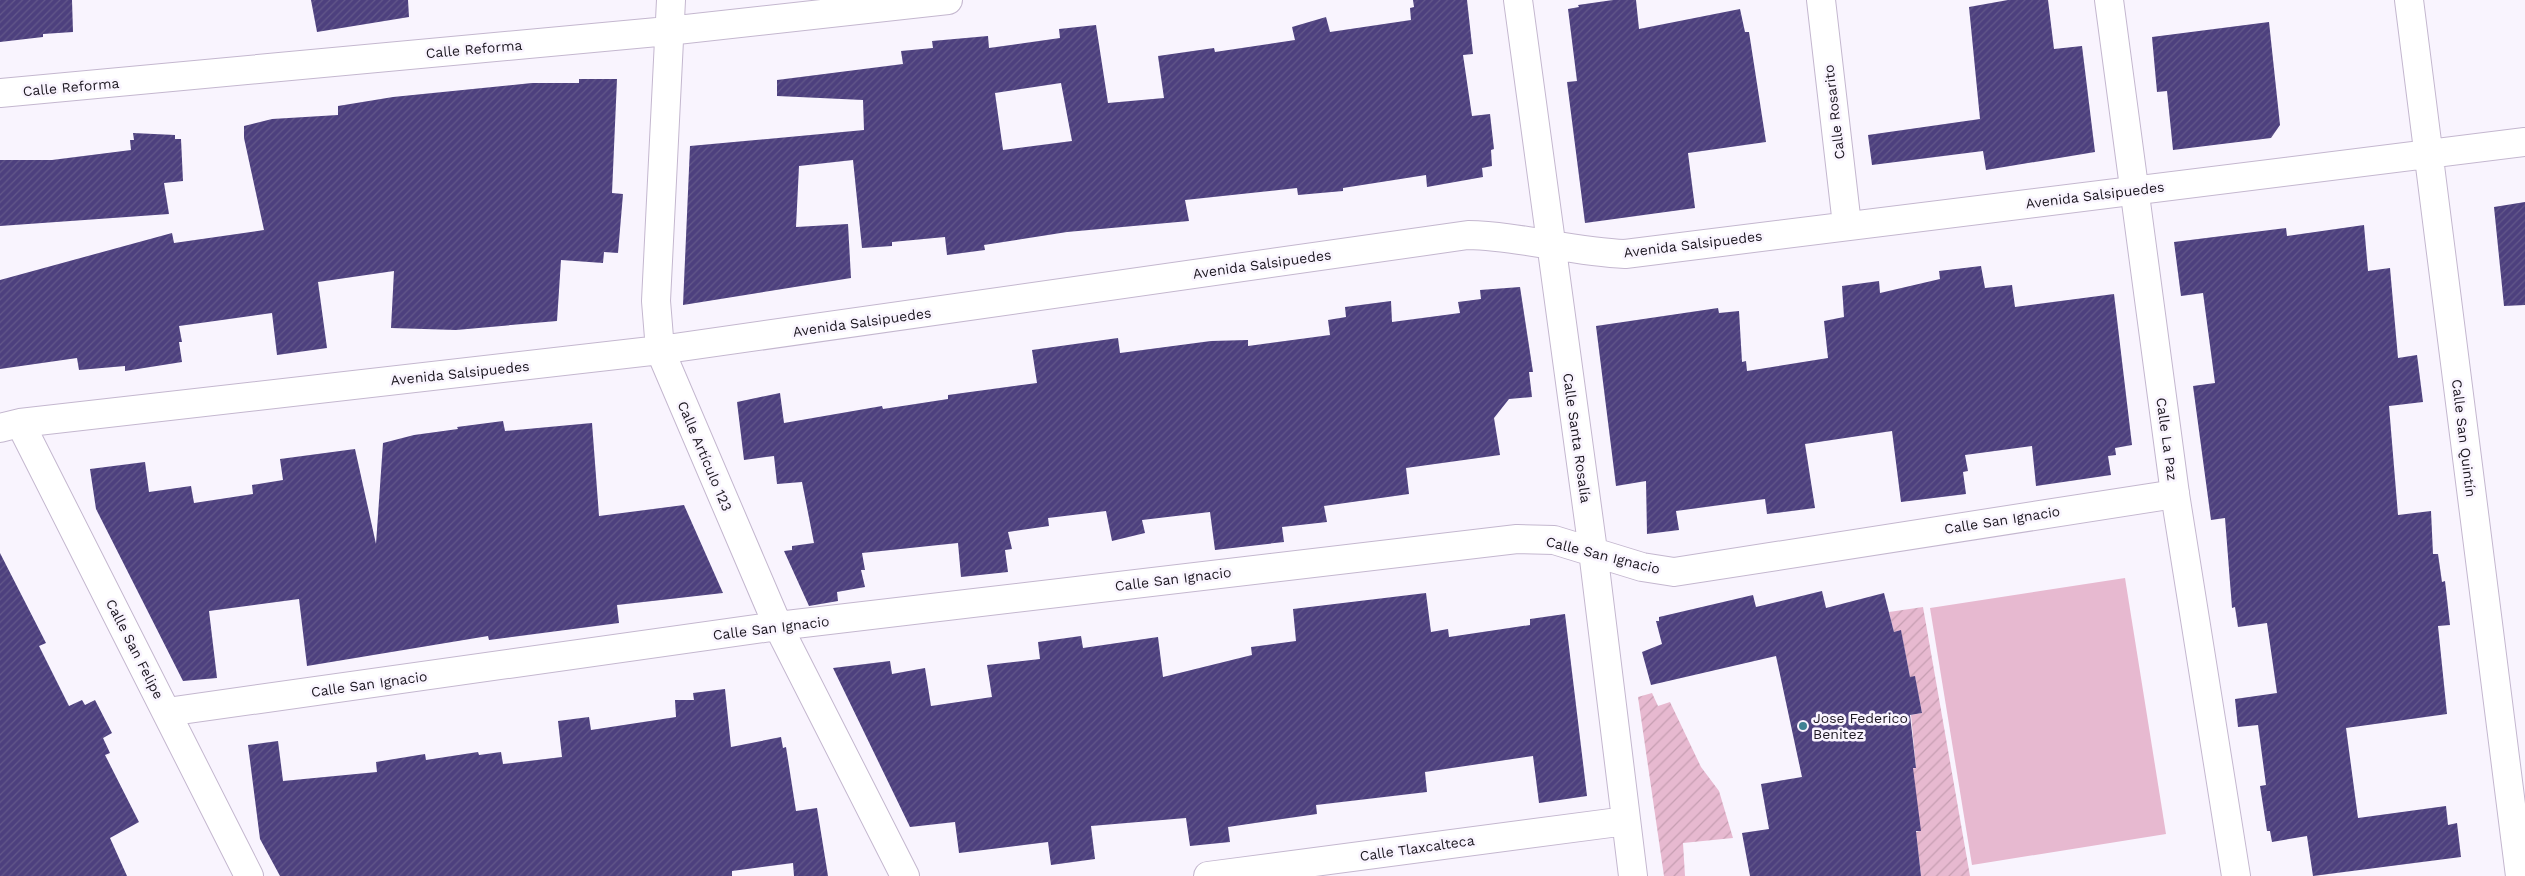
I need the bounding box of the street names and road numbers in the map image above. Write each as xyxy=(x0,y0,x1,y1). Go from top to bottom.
street label: Calle Reforma xyxy=(425,37,523,61)
street label: Calle Rosarito xyxy=(1820,64,1848,160)
street label: Calle Reforma xyxy=(22,75,120,99)
street label: Avenida Salsipuedes xyxy=(2025,179,2165,211)
street label: Avenida Salsipuedes xyxy=(1623,228,1763,260)
street label: Avenida Salsipuedes xyxy=(1192,246,1332,282)
street label: Avenida Salsipuedes xyxy=(792,304,932,340)
street label: Avenida Salsipuedes xyxy=(390,358,530,388)
street label: Calle Santa Rosalía xyxy=(1560,372,1594,504)
street label: Calle San Quintín xyxy=(2449,378,2479,498)
street label: Calle La Paz xyxy=(2153,396,2181,482)
street label: Calle Artículo 123 xyxy=(675,399,735,513)
street label: Calle San Ignacio xyxy=(1943,503,2061,537)
street label: Calle San Ignacio xyxy=(1544,533,1662,577)
street label: Calle San Ignacio xyxy=(1114,564,1232,594)
street label: Calle San Felipe xyxy=(103,596,167,702)
street label: Calle San Ignacio xyxy=(712,613,830,643)
street label: Calle San Ignacio xyxy=(310,668,428,700)
street label: Calle Tlaxcalteca xyxy=(1359,832,1475,864)

